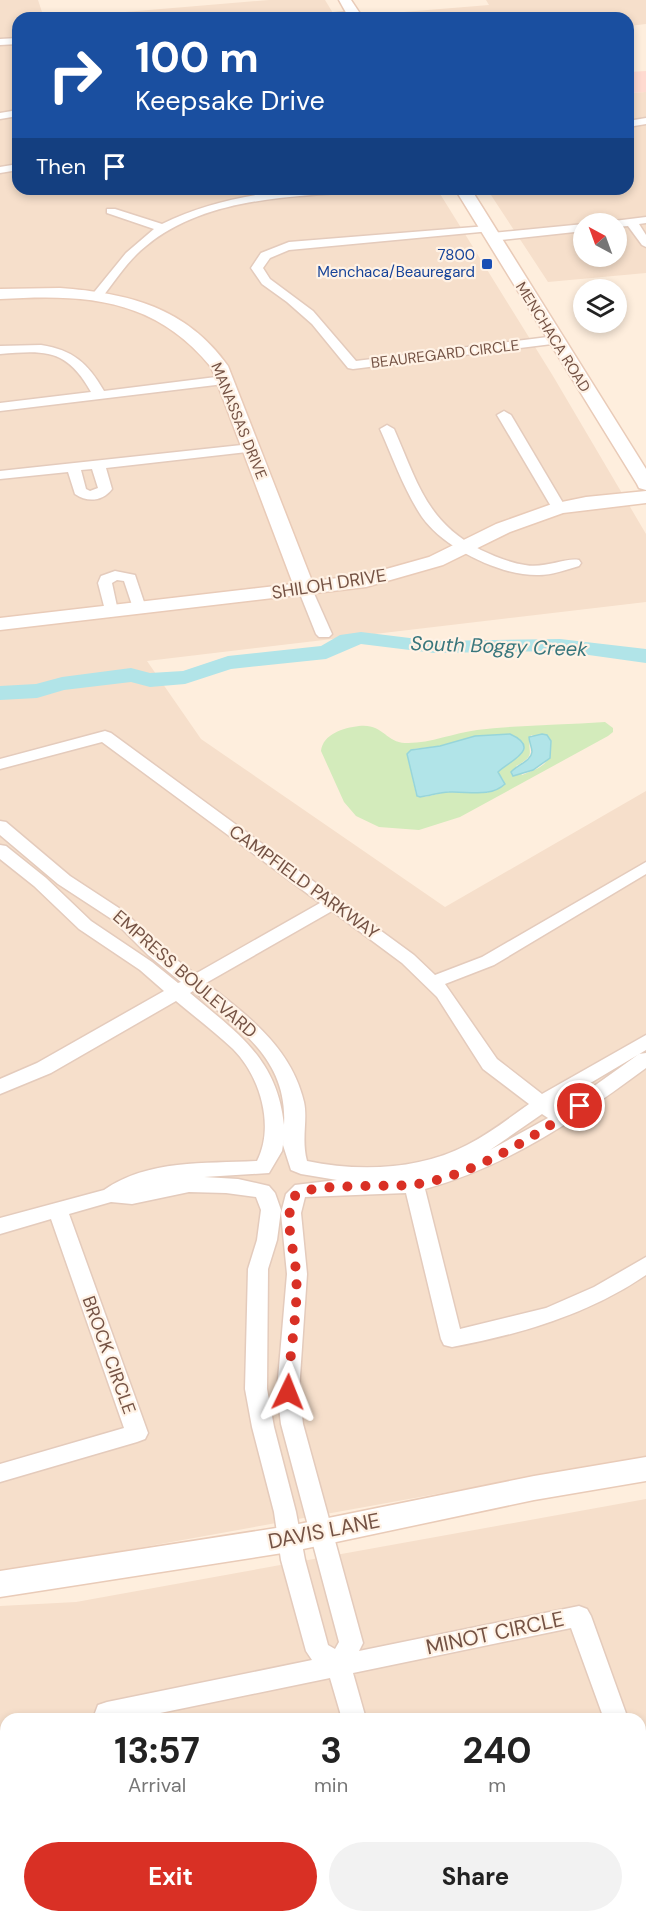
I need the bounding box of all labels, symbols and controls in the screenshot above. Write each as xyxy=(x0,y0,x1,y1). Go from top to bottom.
text: 100 m xyxy=(135,30,259,85)
icon: right xyxy=(36,36,114,114)
text: Keepsake Drive xyxy=(135,83,325,118)
icon: arrive xyxy=(98,150,131,183)
text: Then xyxy=(36,152,86,181)
north arrow xyxy=(573,213,627,267)
map controls xyxy=(573,213,627,333)
place label: 7800 Menchaca/Beauregard xyxy=(317,245,475,282)
marker: 7800 Menchaca/Beauregard xyxy=(480,257,494,271)
street label: MENCHACA ROAD xyxy=(511,278,595,396)
button: layers xyxy=(573,279,627,333)
street label: BEAUREGARD CIRCLE xyxy=(370,335,520,373)
street label: MANASSAS DRIVE xyxy=(206,360,272,482)
street label: SHILOH DRIVE xyxy=(270,563,388,605)
water label: South Boggy Creek xyxy=(410,630,589,662)
street label: CAMPFIELD PARKWAY xyxy=(224,819,384,945)
street label: EMPRESS BOULEVARD xyxy=(108,905,262,1043)
pin xyxy=(554,1080,605,1131)
icon: arrive xyxy=(563,1089,596,1122)
street label: BROCK CIRCLE xyxy=(77,1293,141,1417)
position arrow xyxy=(256,1360,320,1424)
street label: DAVIS LANE xyxy=(266,1506,382,1556)
street label: MINOT CIRCLE xyxy=(423,1605,567,1661)
text: 13:57 xyxy=(114,1727,200,1774)
text: 3 xyxy=(320,1727,342,1774)
text: 240 xyxy=(462,1727,532,1774)
text: Arrival xyxy=(128,1772,186,1798)
text: min xyxy=(314,1772,348,1798)
text: m xyxy=(488,1772,506,1798)
button: Exit xyxy=(24,1842,317,1911)
button: Share xyxy=(329,1842,622,1911)

